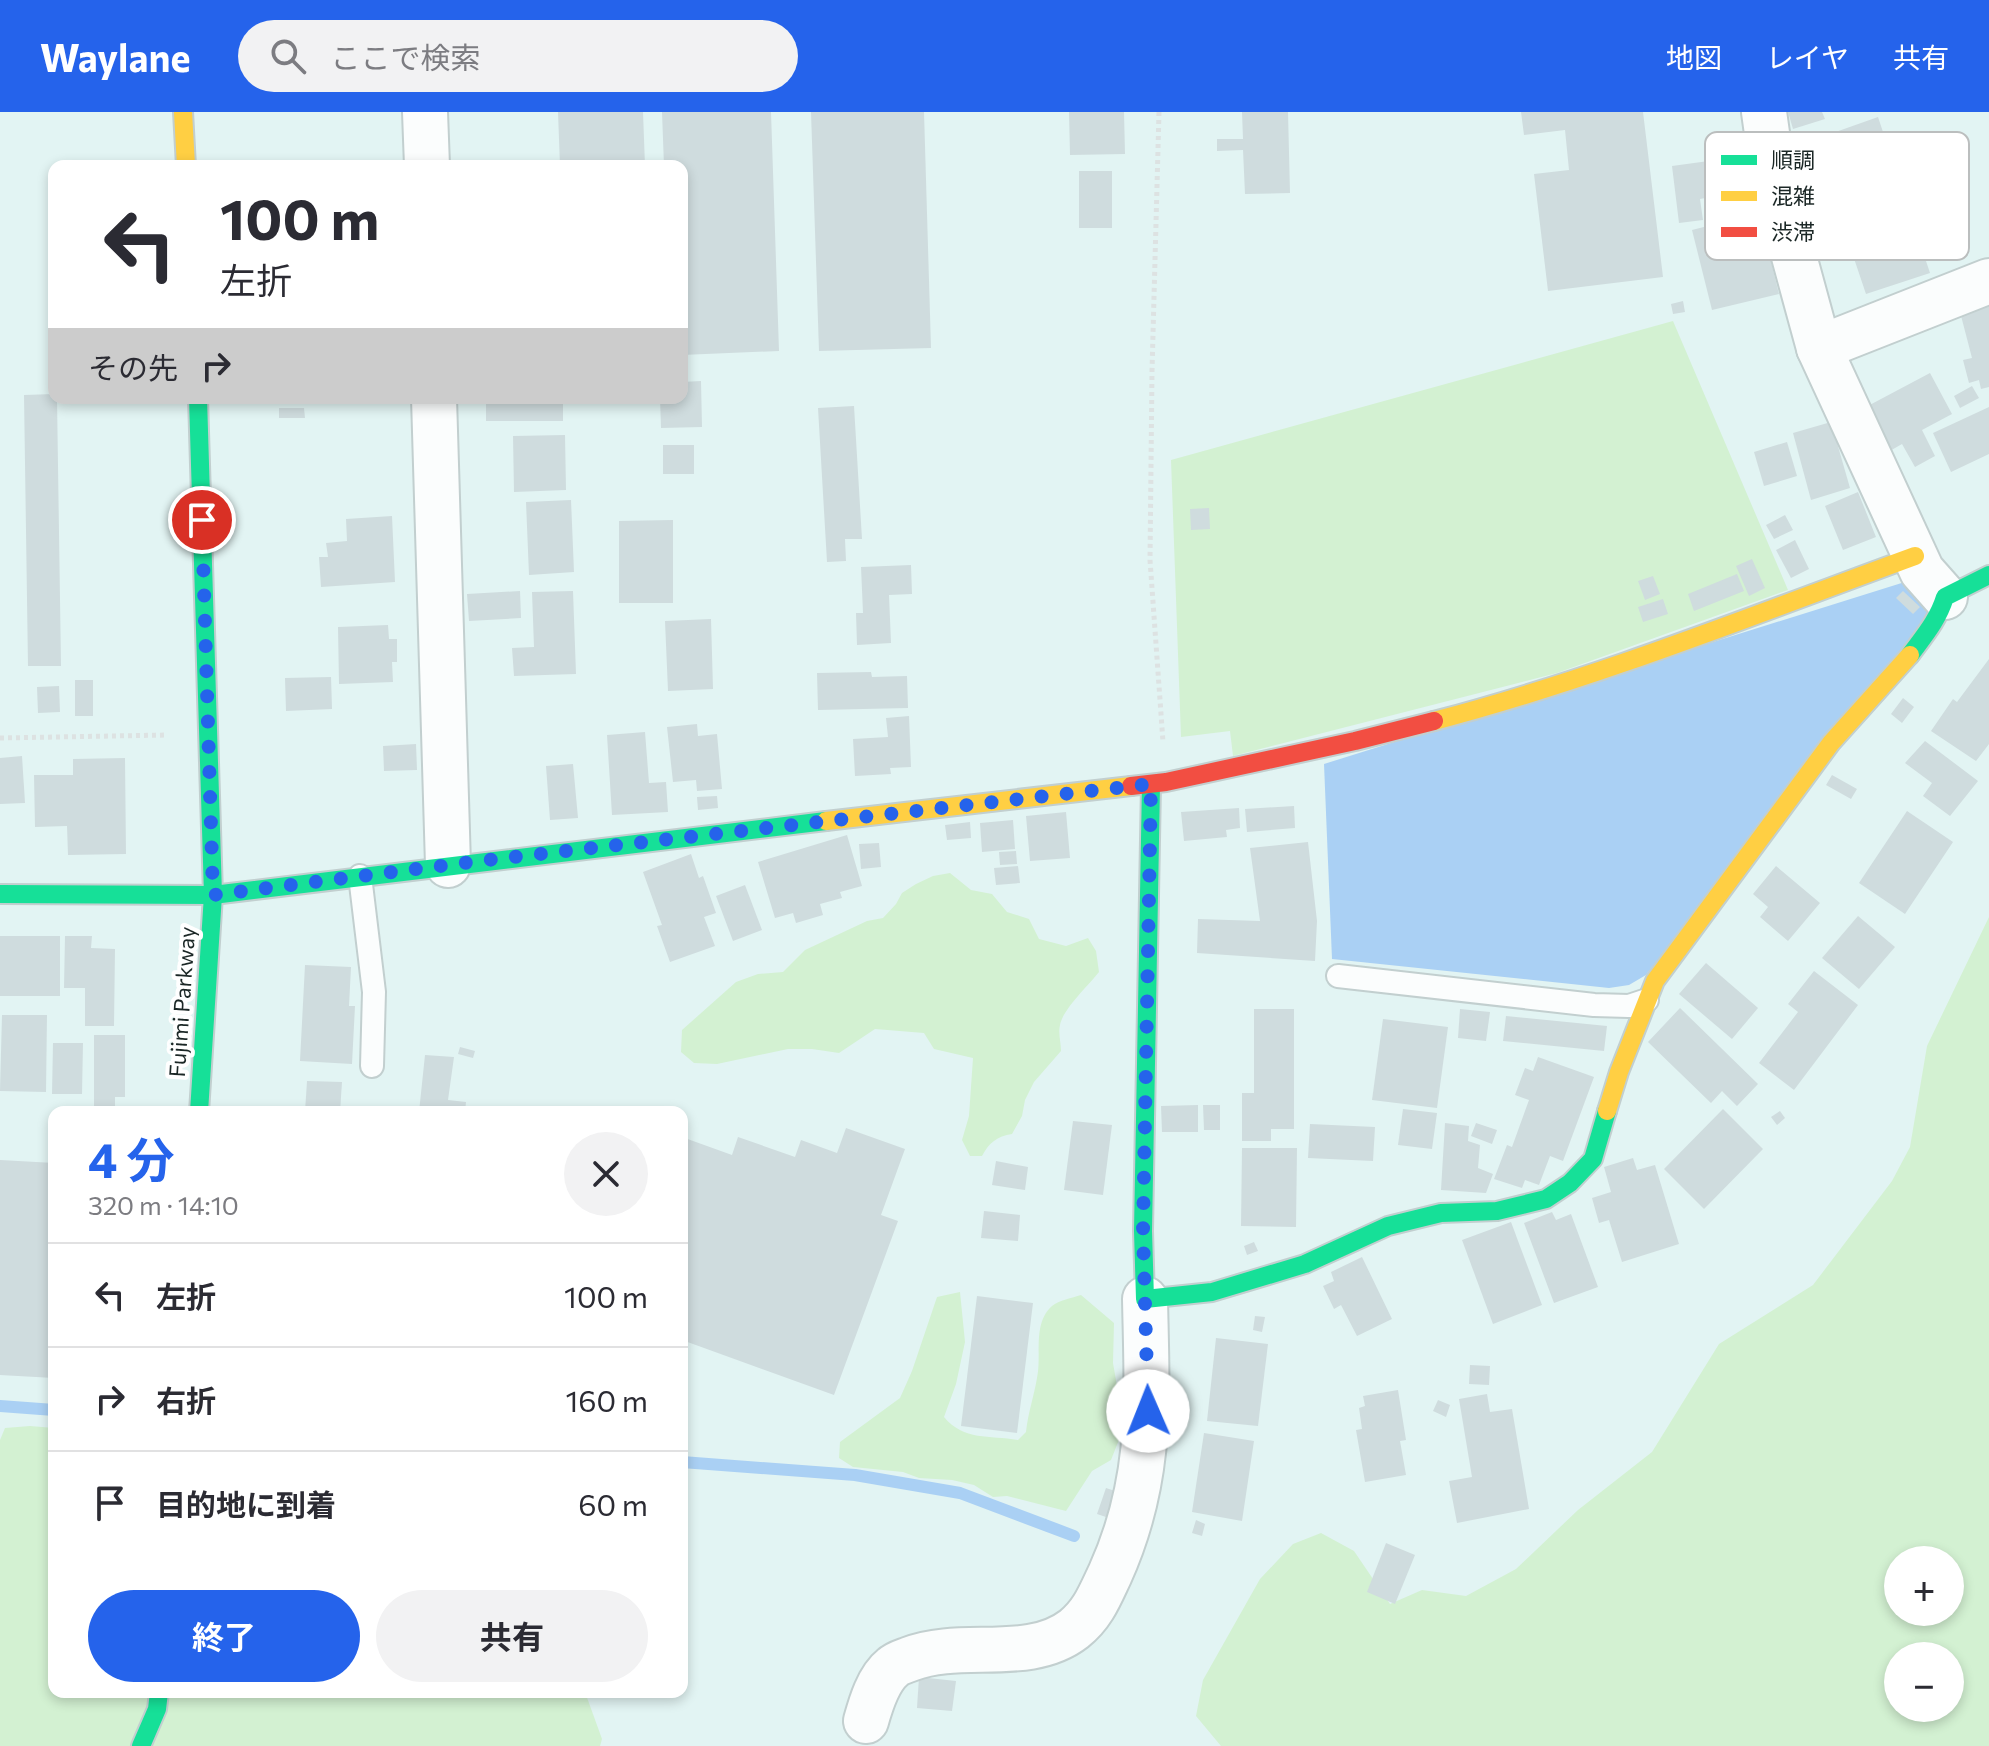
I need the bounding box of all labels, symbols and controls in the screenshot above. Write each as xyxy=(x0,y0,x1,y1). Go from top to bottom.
search box xyxy=(238,20,798,92)
text: Waylane xyxy=(40,33,190,80)
icon: search xyxy=(266,34,310,78)
text: ここで検索 xyxy=(330,38,480,75)
text: 地図 xyxy=(1666,40,1722,74)
text: レイヤ xyxy=(1766,40,1849,74)
text: 共有 xyxy=(1893,40,1949,74)
legend xyxy=(1705,132,1969,260)
text: 順調 xyxy=(1771,146,1815,173)
text: 混雑 xyxy=(1771,182,1815,209)
text: 100 m xyxy=(220,183,379,252)
icon: left xyxy=(88,192,192,296)
text: 渋滞 xyxy=(1771,218,1815,245)
text: 左折 xyxy=(220,257,292,301)
icon: right xyxy=(194,344,238,388)
text: その先 xyxy=(88,348,178,385)
pin xyxy=(168,486,236,554)
icon: arrive xyxy=(180,498,224,542)
street label: Fujimi Parkway xyxy=(163,926,200,1078)
text: 4 分 xyxy=(88,1129,175,1188)
button: close xyxy=(564,1132,648,1216)
text: 320 m · 14:10 xyxy=(88,1189,239,1220)
icon: left xyxy=(88,1273,132,1317)
text: 左折 xyxy=(156,1277,216,1314)
text: 100 m xyxy=(564,1277,648,1314)
position arrow xyxy=(1106,1369,1190,1453)
icon: right xyxy=(88,1377,132,1421)
text: 右折 xyxy=(156,1381,216,1418)
text: 160 m xyxy=(565,1381,648,1418)
icon: arrive xyxy=(88,1481,132,1525)
text: 目的地に到着 xyxy=(156,1485,336,1522)
text: 60 m xyxy=(578,1485,648,1522)
map controls xyxy=(1884,1546,1964,1722)
button: + xyxy=(1884,1546,1964,1626)
button: 終了 xyxy=(88,1590,360,1682)
button: 共有 xyxy=(376,1590,648,1682)
button: − xyxy=(1884,1642,1964,1722)

